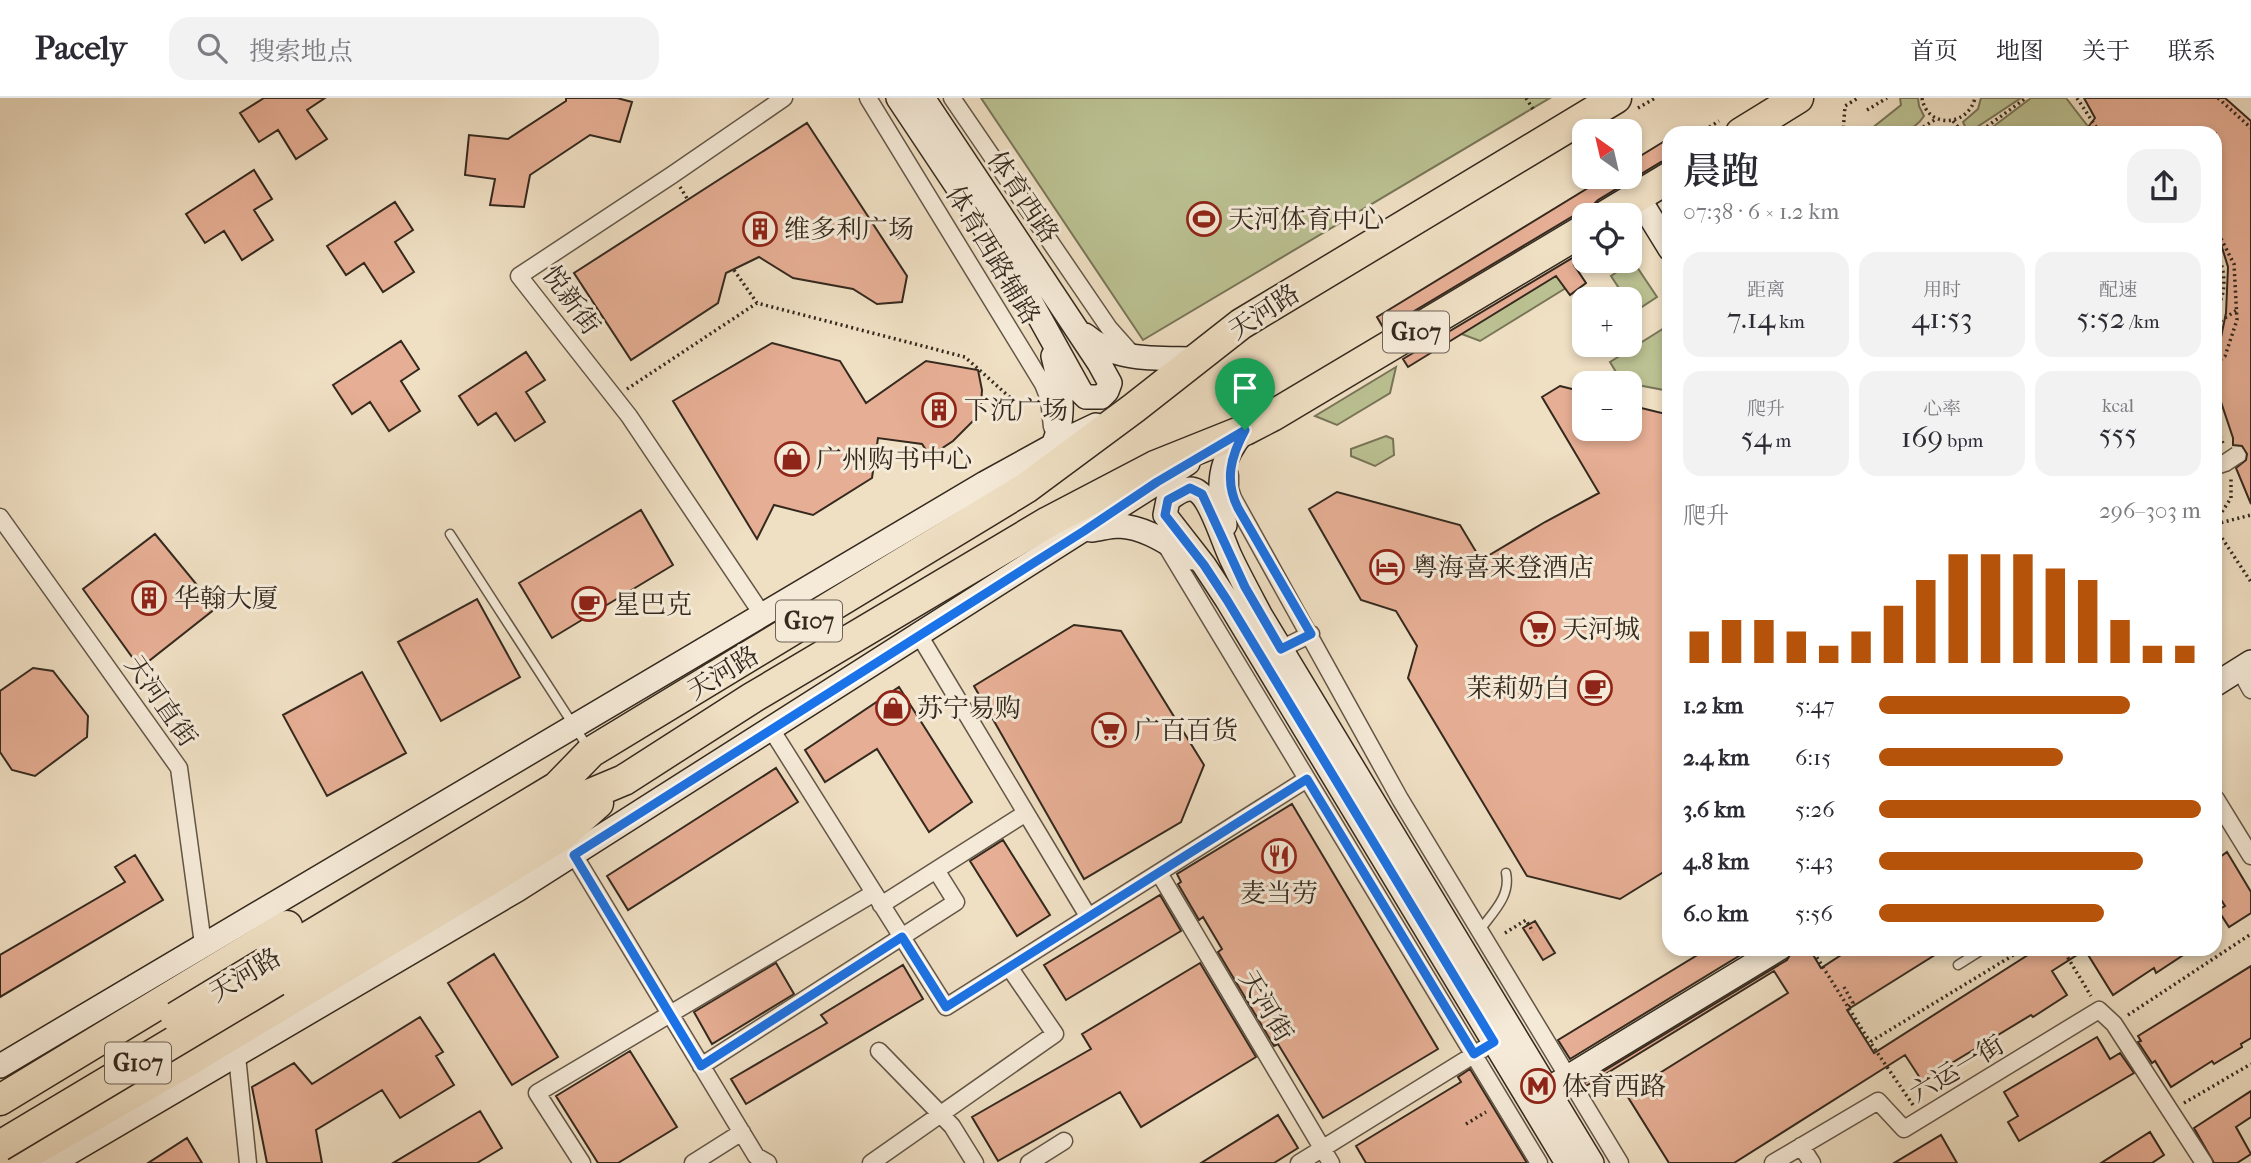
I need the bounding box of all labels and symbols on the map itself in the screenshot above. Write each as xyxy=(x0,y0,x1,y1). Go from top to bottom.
north arrow xyxy=(1572,119,1642,189)
street label: 体育西路 xyxy=(981,145,1065,249)
street label: 体育西路辅路 xyxy=(940,180,1046,330)
sports icon: 天河体育中心 xyxy=(1185,200,1223,238)
place label: 天河体育中心 xyxy=(1228,204,1384,235)
building icon: 维多利广场 xyxy=(741,210,779,248)
place label: 维多利广场 xyxy=(784,214,914,245)
street label: 悦新街 xyxy=(536,259,606,341)
street label: 天河路 xyxy=(1223,278,1305,346)
road number: G107 xyxy=(1383,312,1449,353)
pin xyxy=(1215,358,1275,430)
building icon: 下沉广场 xyxy=(920,391,958,429)
place label: 下沉广场 xyxy=(964,395,1068,426)
shop icon: 广州购书中心 xyxy=(773,440,811,478)
place label: 广州购书中心 xyxy=(816,444,972,475)
hotel icon: 粤海喜来登酒店 xyxy=(1368,548,1406,586)
place label: 粤海喜来登酒店 xyxy=(1412,552,1594,583)
building icon: 华翰大厦 xyxy=(130,579,168,617)
place label: 华翰大厦 xyxy=(174,583,278,614)
cafe icon: 星巴克 xyxy=(570,585,608,623)
place label: 星巴克 xyxy=(614,589,692,620)
road number: G107 xyxy=(776,600,842,642)
supermarket icon: 天河城 xyxy=(1519,610,1557,648)
place label: 天河城 xyxy=(1562,614,1640,645)
street label: 天河路 xyxy=(682,640,764,706)
street label: 天河直街 xyxy=(118,650,204,752)
cafe icon: 茉莉奶白 xyxy=(1576,669,1614,707)
place label: 茉莉奶白 xyxy=(1466,673,1570,704)
shop icon: 苏宁易购 xyxy=(874,689,912,727)
place label: 苏宁易购 xyxy=(917,693,1021,724)
supermarket icon: 广百百货 xyxy=(1090,711,1128,749)
place label: 广百百货 xyxy=(1134,715,1238,746)
restaurant icon: 麦当劳 xyxy=(1260,837,1298,875)
place label: 麦当劳 xyxy=(1240,878,1318,909)
street label: 天河路 xyxy=(204,942,286,1008)
street label: 天河街 xyxy=(1233,965,1299,1047)
street label: 六运一街 xyxy=(1904,1029,2010,1109)
road number: G107 xyxy=(105,1043,171,1084)
metro station icon: 体育西路 xyxy=(1519,1067,1557,1105)
place label: 体育西路 xyxy=(1562,1071,1666,1102)

